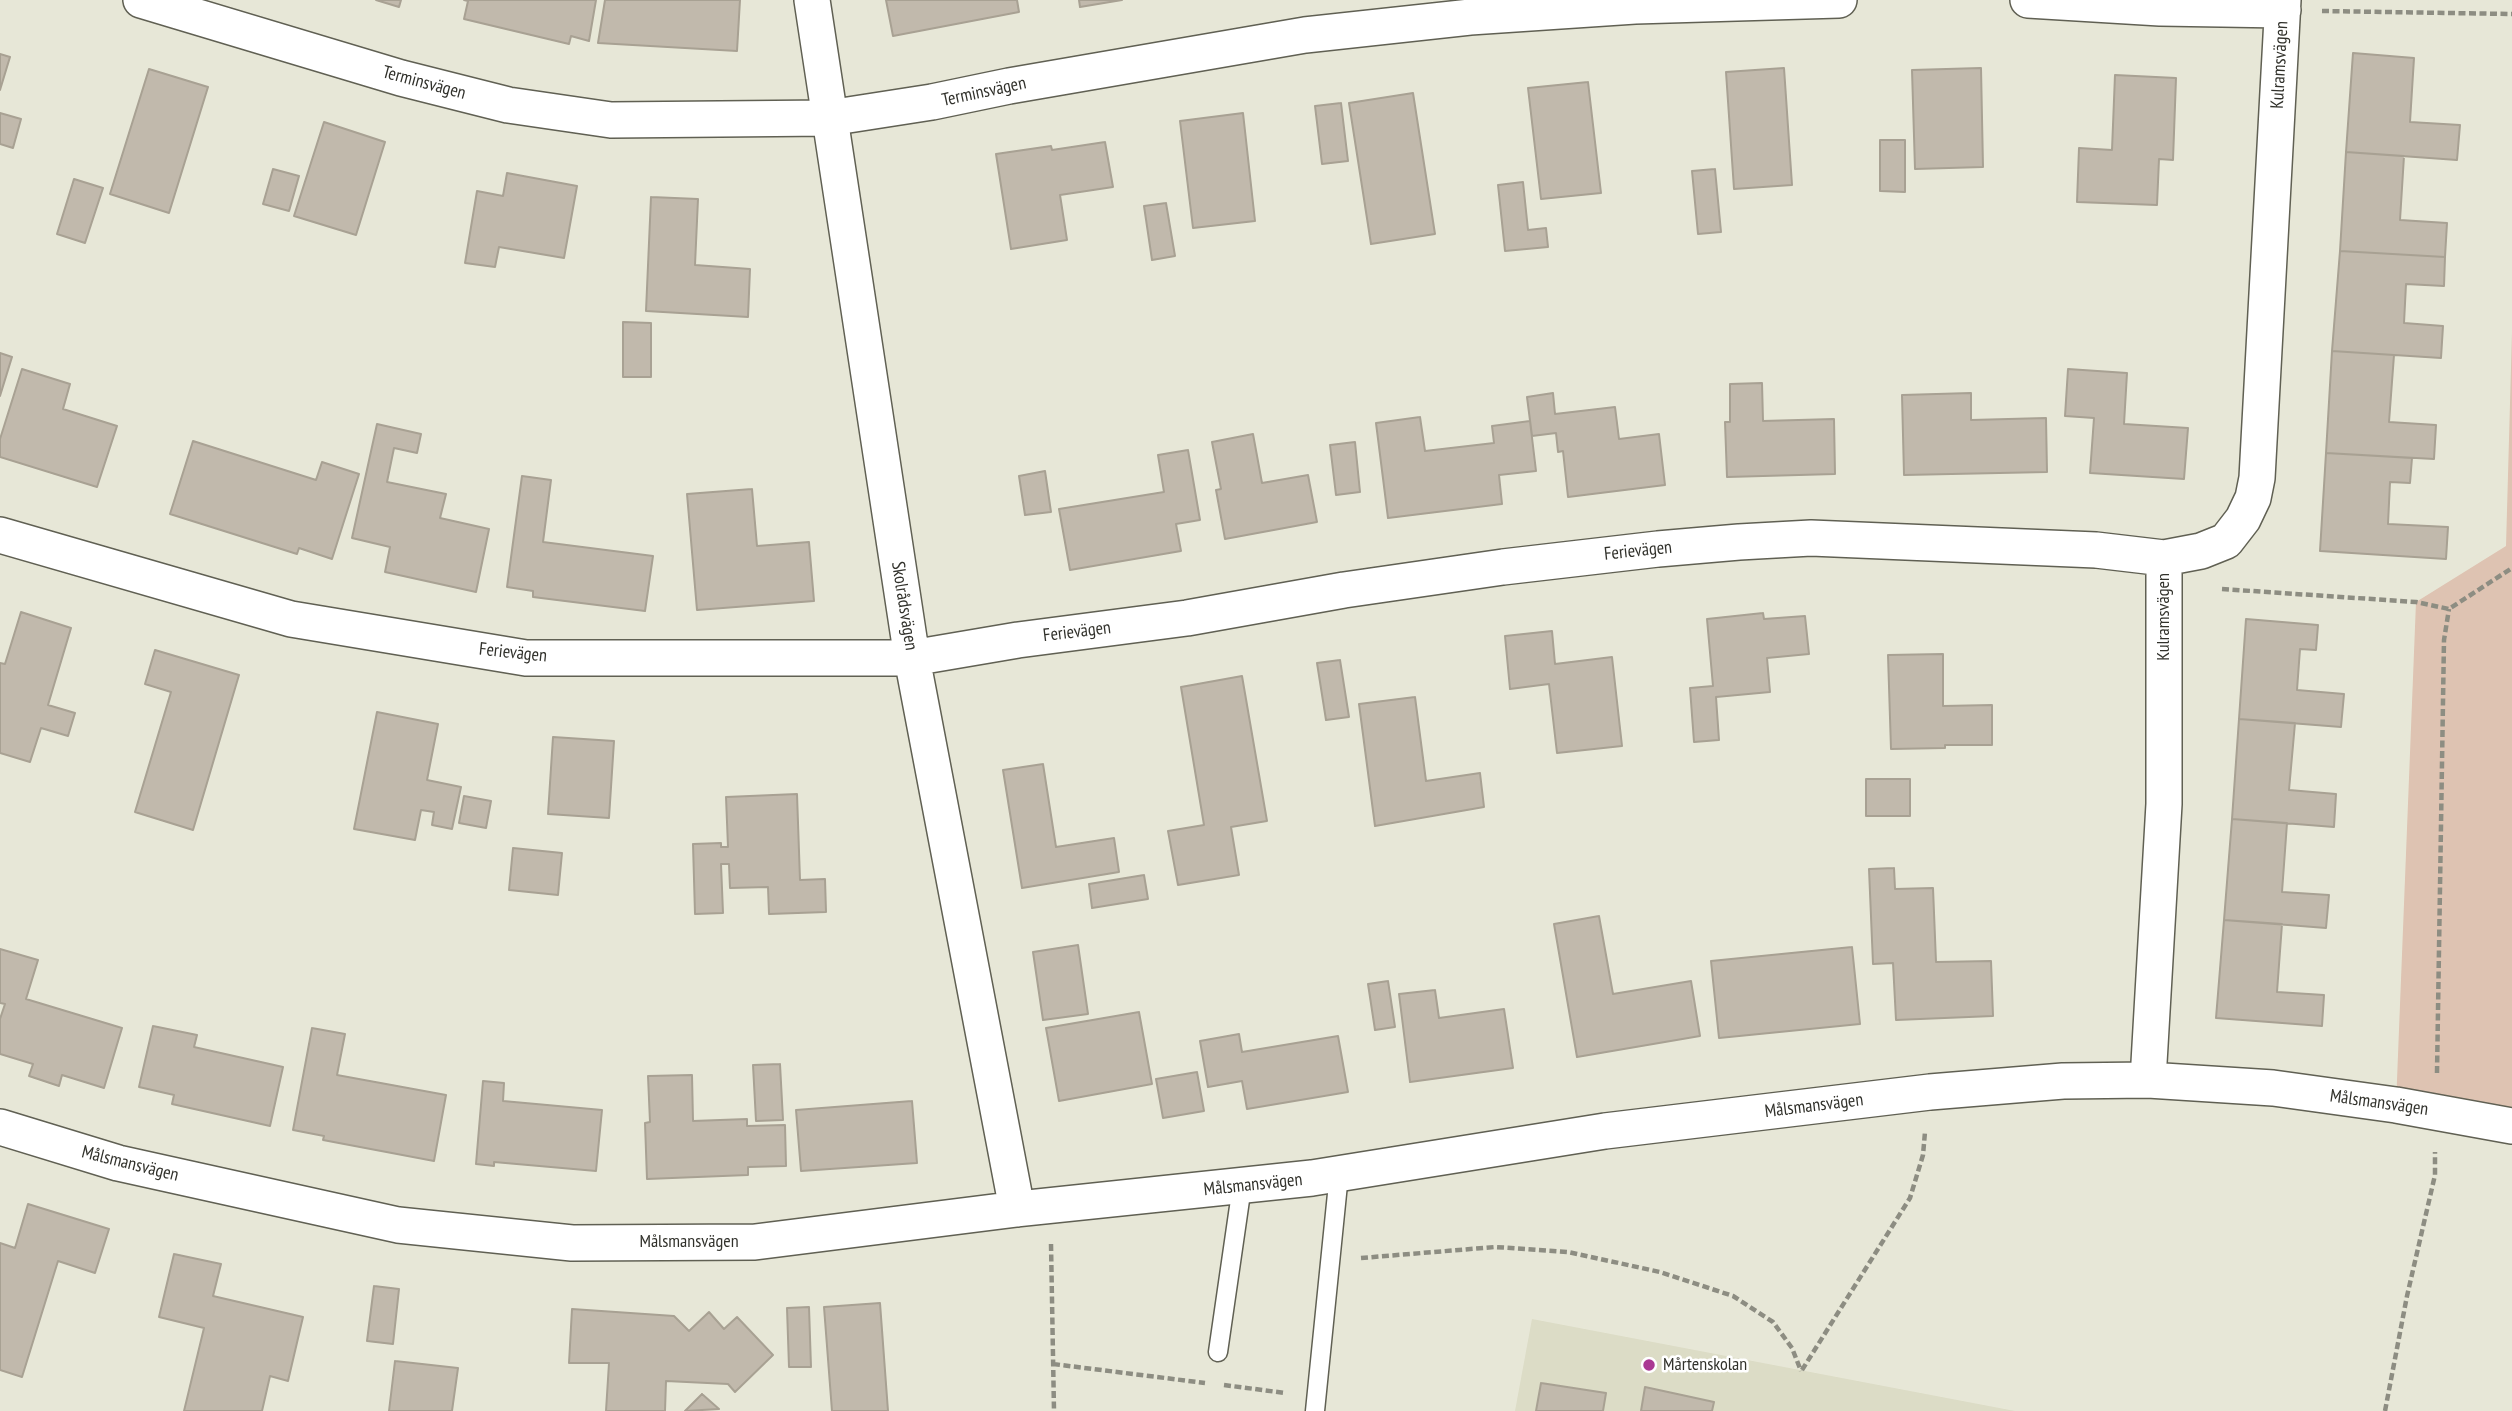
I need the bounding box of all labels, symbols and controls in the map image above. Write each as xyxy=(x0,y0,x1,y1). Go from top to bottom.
street label: Kulramsvägen xyxy=(2267,21,2293,109)
street label: Terminsvägen xyxy=(380,62,468,104)
street label: Terminsvägen xyxy=(940,73,1028,111)
street label: Ferievägen xyxy=(1603,537,1673,565)
street label: Skolrådsvägen xyxy=(886,560,922,652)
street label: Kulramsvägen xyxy=(2153,573,2175,661)
street label: Ferievägen xyxy=(1042,617,1112,647)
street label: Ferievägen xyxy=(478,639,548,667)
street label: Målsmansvägen xyxy=(2328,1085,2430,1121)
street label: Målsmansvägen xyxy=(1763,1089,1865,1123)
street label: Målsmansvägen xyxy=(79,1142,181,1186)
street label: Målsmansvägen xyxy=(1203,1169,1303,1201)
street label: Målsmansvägen xyxy=(639,1231,739,1253)
place label: Mårtenskolan xyxy=(1663,1354,1747,1376)
marker: Mårtenskolan xyxy=(1641,1357,1657,1373)

